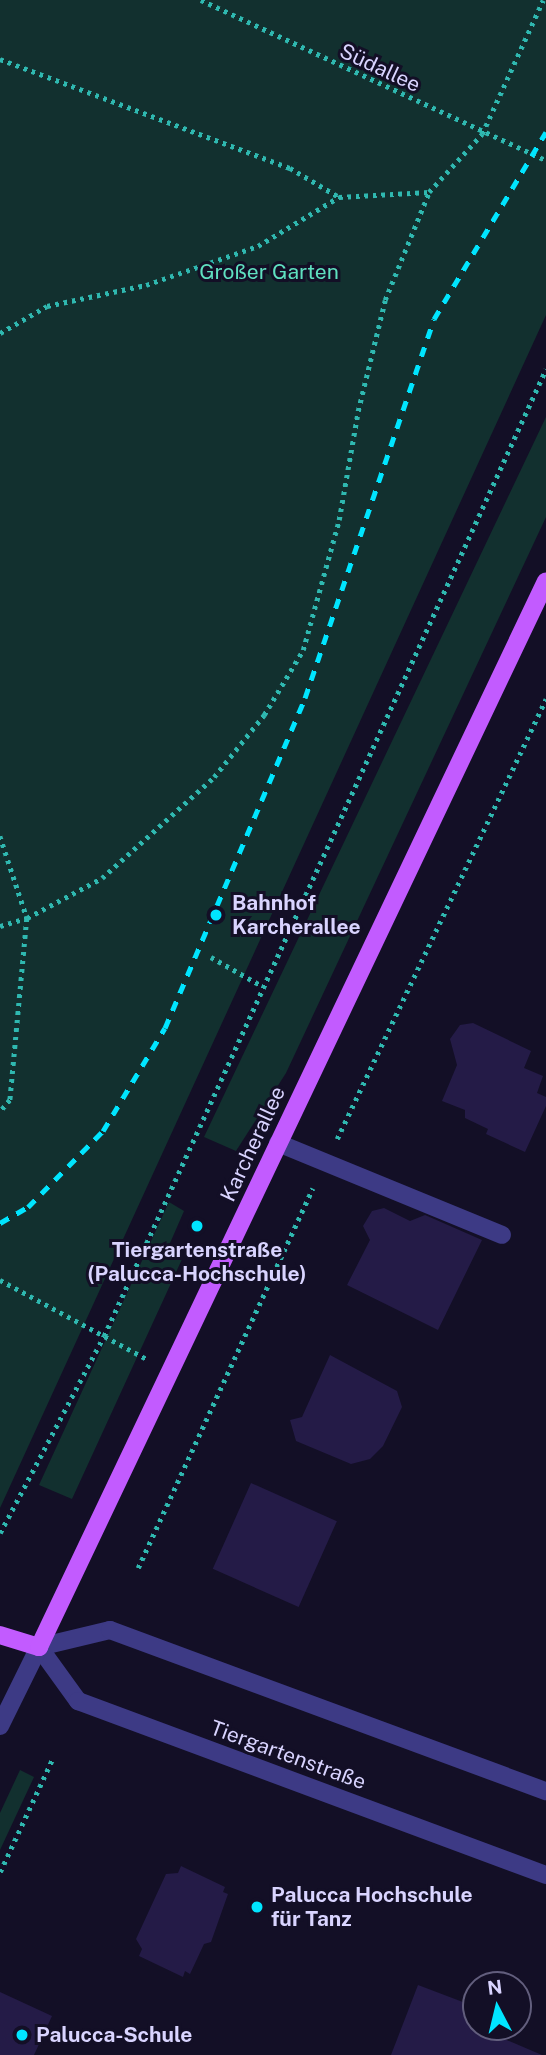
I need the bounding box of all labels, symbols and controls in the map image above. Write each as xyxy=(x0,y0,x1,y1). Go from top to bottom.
street label: Südallee xyxy=(336,38,424,98)
park label: Großer Garten xyxy=(199,259,339,285)
place label: Bahnhof Karcherallee xyxy=(232,890,361,940)
marker: Bahnhof Karcherallee xyxy=(206,905,226,925)
street label: Karcherallee xyxy=(215,1082,291,1206)
marker: Tiergartenstraße (Palucca-Hochschule) xyxy=(189,1218,205,1234)
place label: Tiergartenstraße (Palucca-Hochschule) xyxy=(87,1237,307,1287)
street label: Tiergartenstraße xyxy=(207,1715,369,1795)
place label: Palucca Hochschule für Tanz xyxy=(271,1882,473,1932)
marker: Palucca Hochschule für Tanz xyxy=(249,1899,265,1915)
north arrow xyxy=(462,1971,532,2041)
text: N xyxy=(486,1975,503,1999)
place label: Palucca-Schule xyxy=(36,2022,192,2048)
marker: Palucca-Schule xyxy=(14,2027,30,2043)

